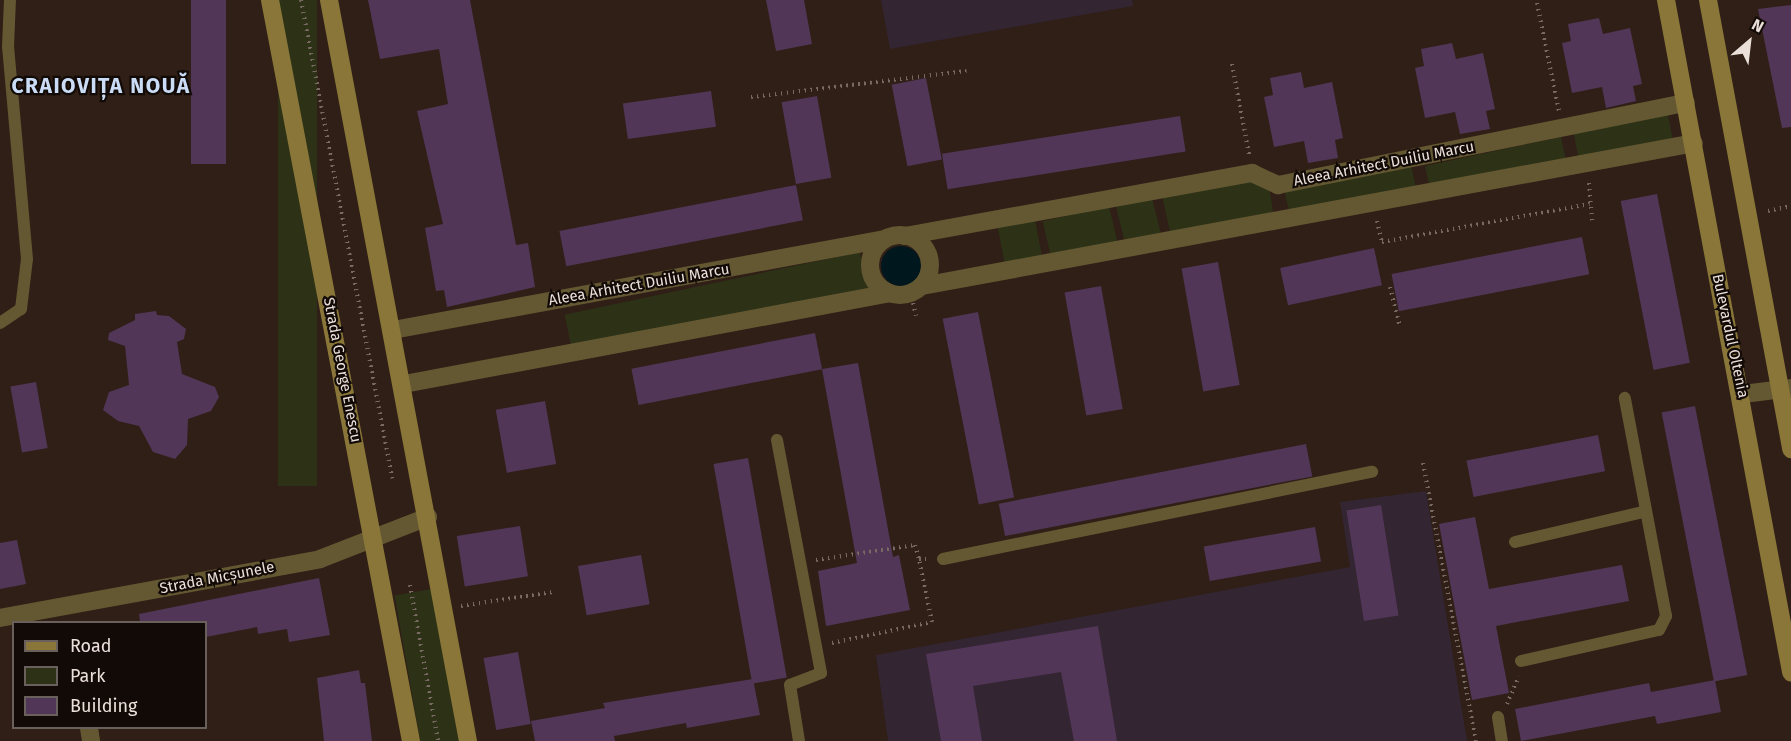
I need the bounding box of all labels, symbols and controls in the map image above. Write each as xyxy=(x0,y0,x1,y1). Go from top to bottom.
north arrow xyxy=(1719,12,1779,72)
text: N xyxy=(1749,15,1767,37)
district label: CRAIOVIȚA NOUĂ xyxy=(11,73,191,99)
street label: Aleea Arhitect Duiliu Marcu xyxy=(1292,138,1476,190)
street label: Aleea Arhitect Duiliu Marcu xyxy=(547,260,731,310)
street label: Bulevardul Oltenia xyxy=(1708,272,1752,400)
street label: Strada George Enescu xyxy=(319,296,365,444)
street label: Strada Micșunele xyxy=(158,558,276,598)
legend xyxy=(12,621,207,729)
text: Road xyxy=(70,635,112,657)
text: Park xyxy=(70,665,105,687)
text: Building xyxy=(70,695,137,717)

